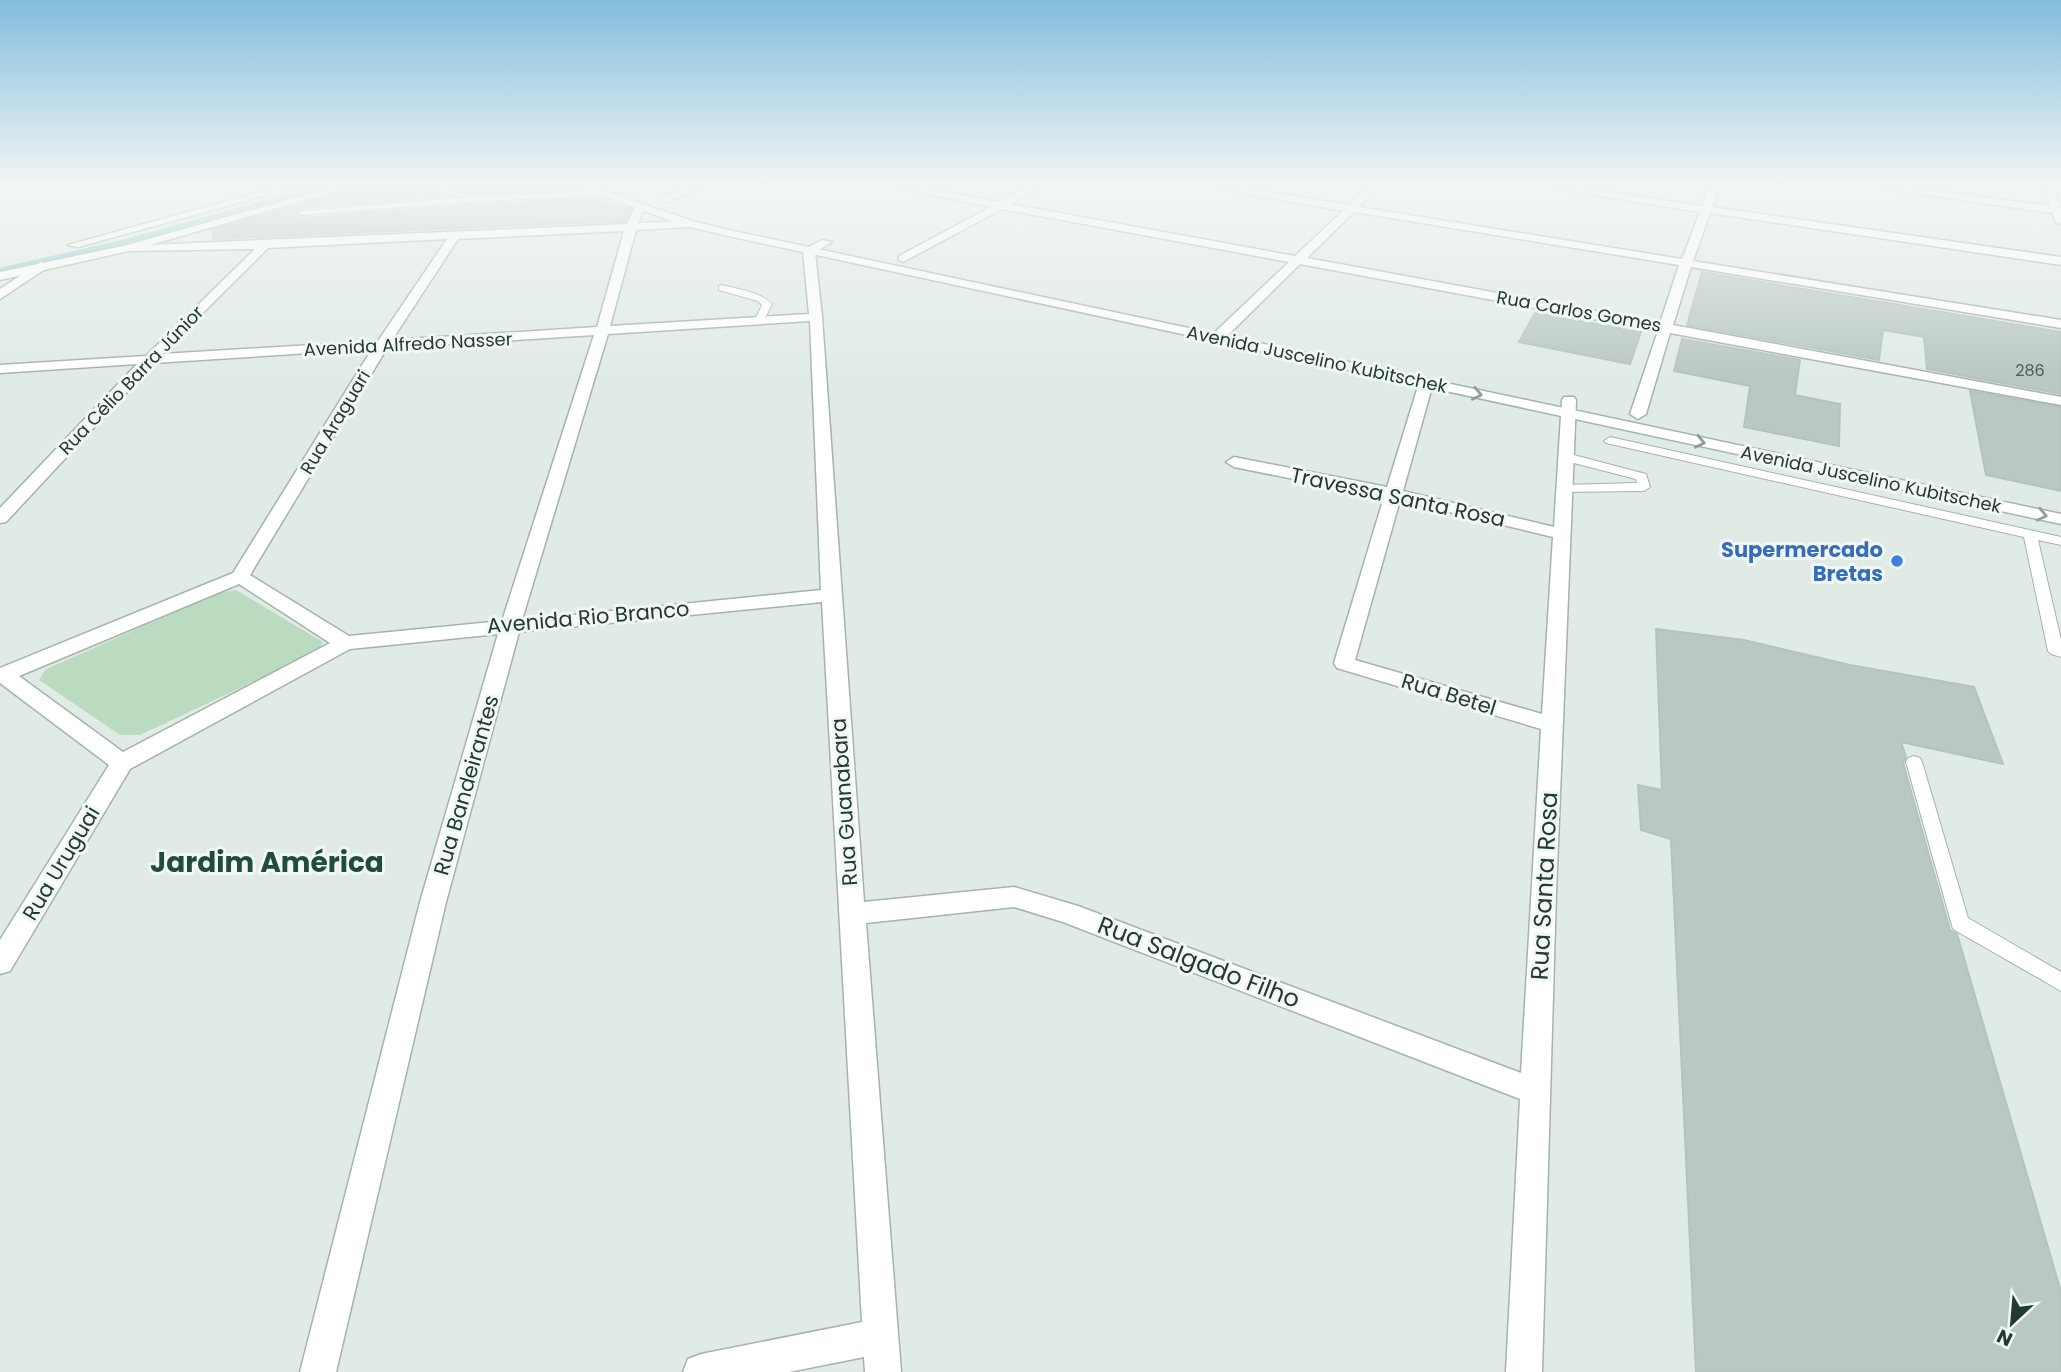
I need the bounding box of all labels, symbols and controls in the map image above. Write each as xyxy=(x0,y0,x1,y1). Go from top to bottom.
street label: Rua Carlos Gomes xyxy=(1495,284,1663,338)
street label: Rua Célio Barra Júnior xyxy=(53,300,209,460)
street label: Avenida Juscelino Kubitschek xyxy=(1185,319,1450,399)
street label: Avenida Alfredo Nasser xyxy=(303,326,513,362)
house number: 286 xyxy=(2015,359,2045,382)
street label: Rua Araguari xyxy=(294,365,376,479)
one-way arrow xyxy=(1471,386,1483,401)
one-way arrow xyxy=(1694,433,1706,448)
street label: Avenida Juscelino Kubitschek xyxy=(1739,439,2004,519)
street label: Travessa Santa Rosa xyxy=(1288,460,1508,534)
one-way arrow xyxy=(2036,507,2048,522)
place label: Supermercado Bretas xyxy=(1721,535,1883,588)
marker: Supermercado Bretas xyxy=(1889,553,1905,569)
street label: Avenida Rio Branco xyxy=(486,594,690,640)
street label: Rua Betel xyxy=(1398,666,1500,722)
street label: Rua Bandeirantes xyxy=(426,692,506,878)
street label: Rua Guanabara xyxy=(824,717,864,887)
street label: Rua Santa Rosa xyxy=(1523,791,1565,981)
street label: Rua Uruguai xyxy=(15,800,107,926)
district label: Jardim América xyxy=(150,843,384,882)
street label: Rua Salgado Filho xyxy=(1093,908,1305,1016)
north arrow xyxy=(1977,1288,2047,1358)
text: N xyxy=(1992,1323,2017,1353)

